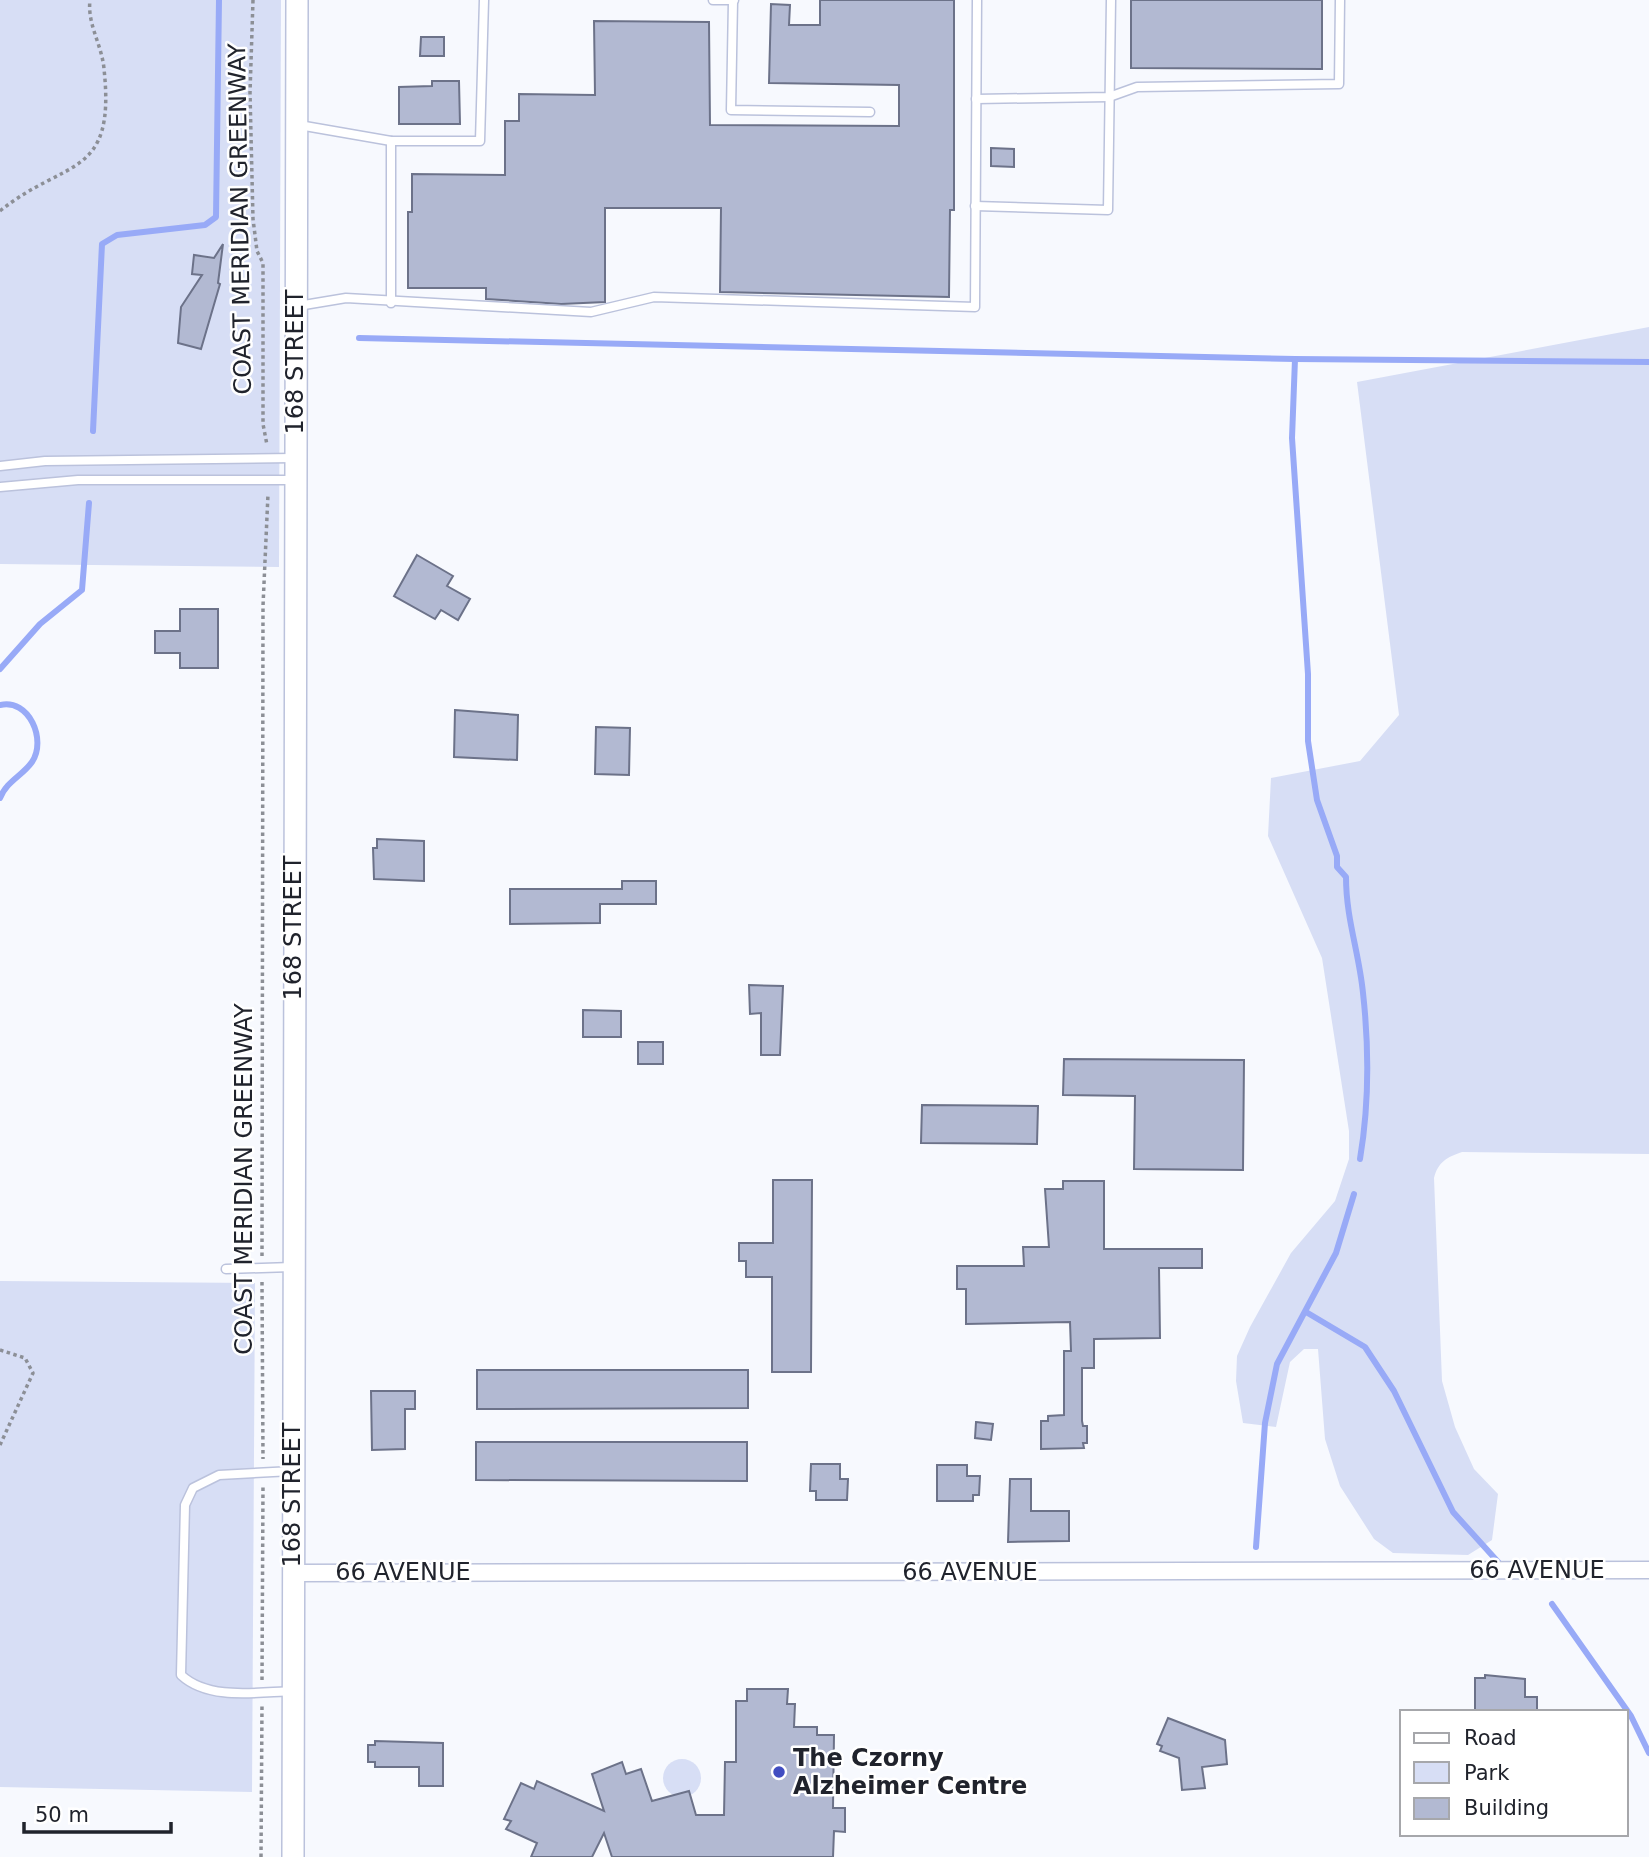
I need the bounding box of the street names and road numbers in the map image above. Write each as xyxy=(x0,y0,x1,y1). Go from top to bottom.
street label: COAST MERIDIAN GREENWAY xyxy=(223,43,257,395)
street label: 168 STREET xyxy=(281,289,309,435)
street label: 168 STREET xyxy=(279,855,307,1001)
street label: COAST MERIDIAN GREENWAY xyxy=(230,1003,258,1355)
street label: 168 STREET xyxy=(278,1422,306,1568)
street label: 66 AVENUE xyxy=(1469,1556,1605,1584)
street label: 66 AVENUE xyxy=(335,1558,471,1586)
street label: 66 AVENUE xyxy=(902,1558,1038,1586)

